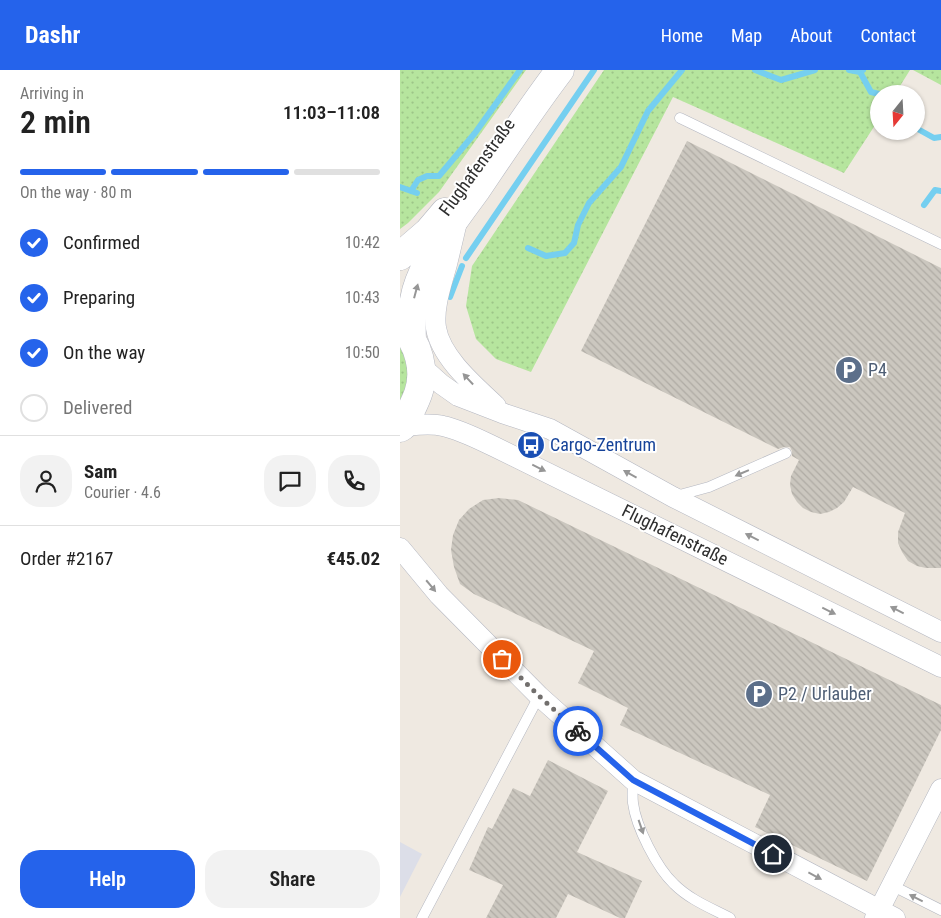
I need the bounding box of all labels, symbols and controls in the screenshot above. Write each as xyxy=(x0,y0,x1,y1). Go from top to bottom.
text: Dashr xyxy=(25,21,81,49)
text: Home xyxy=(661,25,703,46)
text: Map xyxy=(731,25,762,46)
text: About xyxy=(790,25,832,46)
text: Contact xyxy=(860,25,916,46)
text: Arriving in xyxy=(20,84,84,103)
north arrow xyxy=(870,85,925,140)
map controls xyxy=(870,85,925,140)
text: 11:03–11:08 xyxy=(283,101,380,124)
text: 2 min xyxy=(20,103,91,141)
street label: Flughafenstraße xyxy=(434,114,519,220)
text: On the way · 80 m xyxy=(20,183,132,202)
icon: check xyxy=(20,229,48,257)
text: Confirmed xyxy=(63,231,140,254)
text: 10:42 xyxy=(345,233,380,252)
one-way arrow xyxy=(413,283,421,298)
icon: check xyxy=(20,284,48,312)
text: Preparing xyxy=(63,286,135,309)
text: 10:43 xyxy=(345,288,380,307)
icon: check xyxy=(20,339,48,367)
text: On the way xyxy=(63,341,145,364)
text: 10:50 xyxy=(345,343,380,362)
parking icon: P4 xyxy=(834,355,864,385)
place label: P4 xyxy=(868,359,887,380)
one-way arrow xyxy=(462,373,474,385)
text: Delivered xyxy=(63,396,132,419)
bus stop icon: Cargo-Zentrum xyxy=(516,430,546,460)
place label: Cargo-Zentrum xyxy=(550,434,656,455)
button: person xyxy=(20,455,72,507)
button: chat xyxy=(264,455,316,507)
button: phone xyxy=(328,455,380,507)
text: Sam xyxy=(84,460,117,483)
one-way arrow xyxy=(532,464,546,472)
one-way arrow xyxy=(623,469,637,478)
one-way arrow xyxy=(735,469,749,477)
text: Courier · 4.6 xyxy=(84,483,161,502)
street label: Flughafenstraße xyxy=(619,500,732,569)
one-way arrow xyxy=(745,533,760,541)
text: Order #2167 xyxy=(20,547,113,570)
text: €45.02 xyxy=(326,547,380,570)
one-way arrow xyxy=(426,579,437,592)
one-way arrow xyxy=(890,606,905,614)
one-way arrow xyxy=(822,608,836,616)
pin xyxy=(481,638,523,680)
icon: bag xyxy=(488,645,516,673)
parking icon: P2 / Urlauber xyxy=(744,679,774,709)
place label: P2 / Urlauber xyxy=(778,683,872,704)
courier xyxy=(553,706,603,756)
icon: bike xyxy=(564,717,592,745)
one-way arrow xyxy=(637,820,645,835)
pin xyxy=(752,833,794,875)
icon: home xyxy=(759,840,787,868)
button: Help xyxy=(20,850,195,908)
button: Share xyxy=(205,850,380,908)
one-way arrow xyxy=(808,872,822,880)
one-way arrow xyxy=(909,893,923,901)

